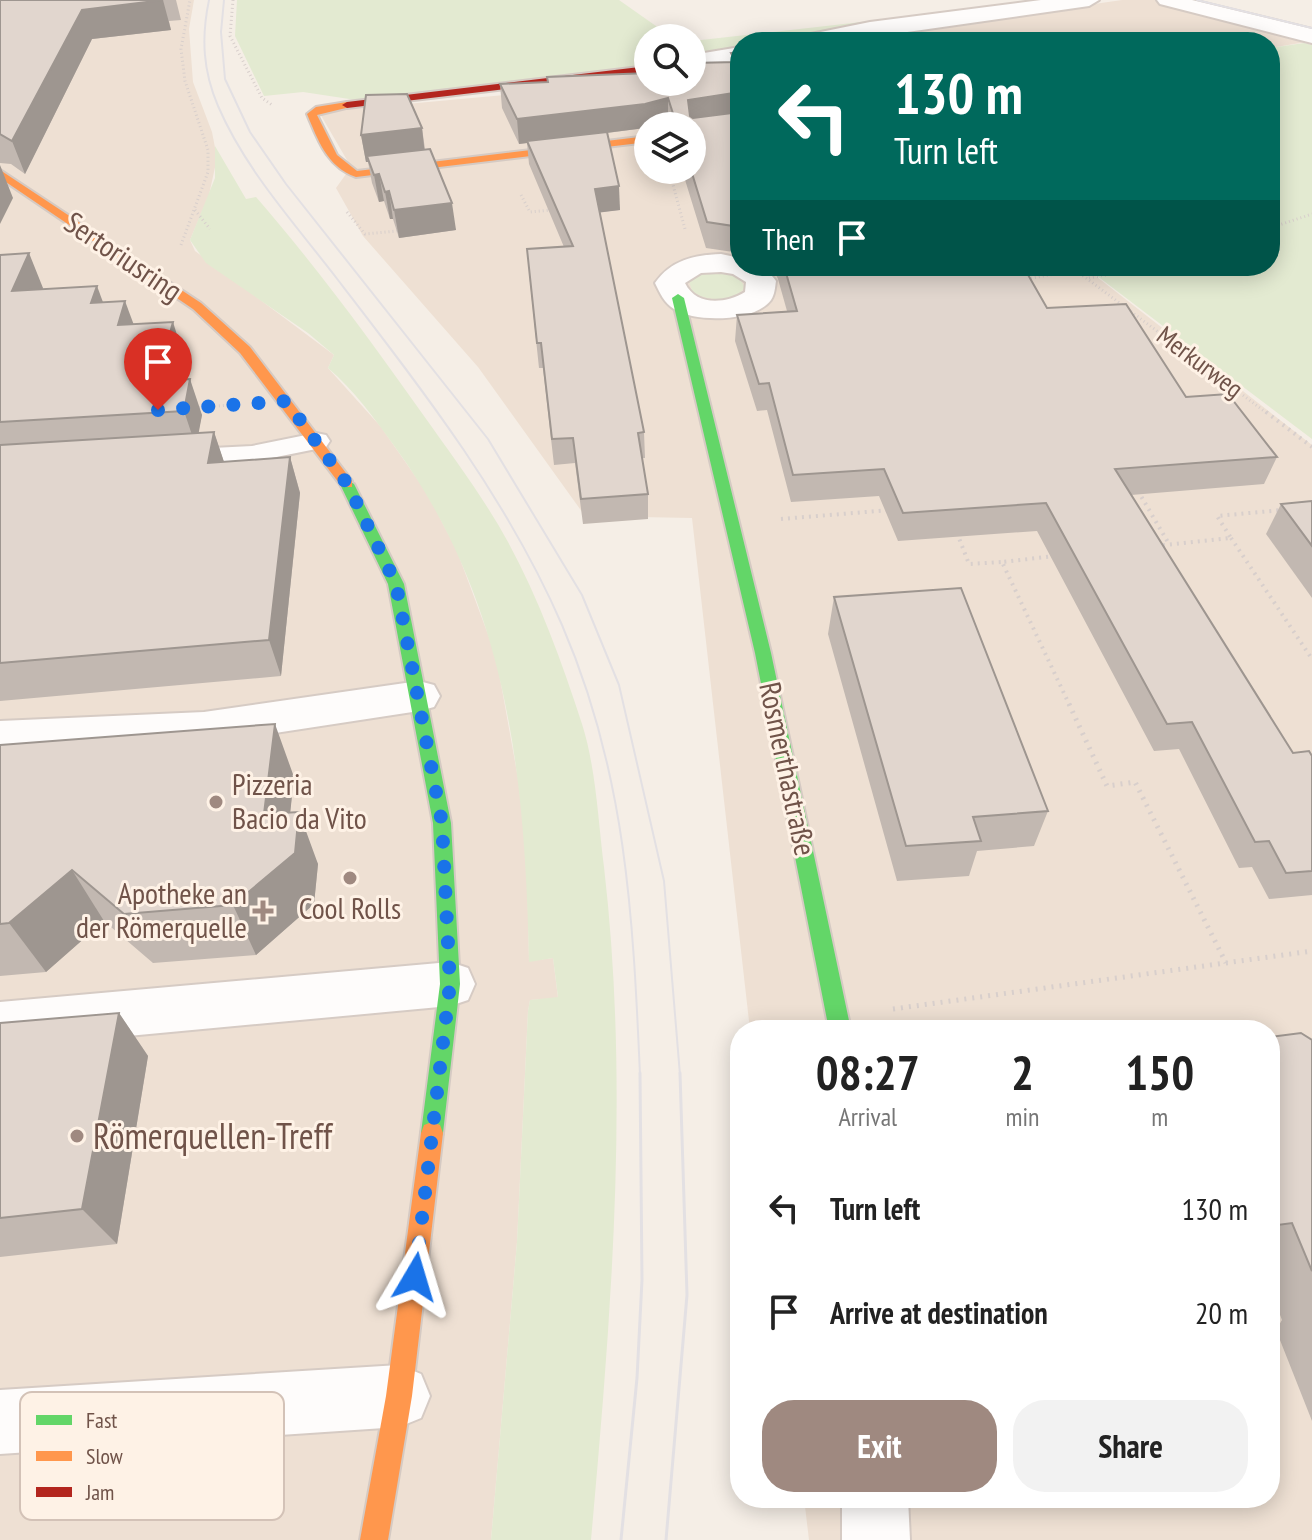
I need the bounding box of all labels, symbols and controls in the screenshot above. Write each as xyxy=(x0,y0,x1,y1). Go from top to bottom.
map controls xyxy=(634,24,706,184)
button: search xyxy=(634,24,706,96)
text: 130 m xyxy=(894,57,1023,129)
icon: left xyxy=(762,64,866,168)
button: layers xyxy=(634,112,706,184)
text: Turn left xyxy=(894,127,998,174)
street label: Sertoriusring xyxy=(57,202,190,309)
icon: arrive xyxy=(830,216,874,260)
text: Then xyxy=(762,219,814,258)
street label: Merkurweg xyxy=(1151,318,1250,405)
pin xyxy=(124,328,192,410)
icon: arrive xyxy=(136,340,180,384)
street label: Rosmerthastraße xyxy=(751,678,826,859)
place label: Pizzeria Bacio da Vito xyxy=(232,764,367,837)
marker: Pizzeria Bacio da Vito xyxy=(207,793,225,811)
marker: Cool Rolls xyxy=(341,869,359,887)
place label: Apotheke an der Römerquelle xyxy=(76,873,247,946)
place label: Cool Rolls xyxy=(299,888,401,927)
marker: Apotheke an der Römerquelle xyxy=(254,902,272,920)
text: 08:27 xyxy=(816,1041,920,1103)
text: 2 xyxy=(1011,1041,1034,1103)
text: 150 xyxy=(1125,1041,1194,1103)
text: Arrival xyxy=(838,1100,897,1133)
text: min xyxy=(1005,1100,1039,1133)
text: m xyxy=(1151,1100,1168,1133)
place label: Römerquellen-Treff xyxy=(93,1112,334,1159)
marker: Römerquellen-Treff xyxy=(68,1127,86,1145)
icon: left xyxy=(762,1186,806,1230)
text: Turn left xyxy=(830,1189,920,1228)
text: 130 m xyxy=(1182,1189,1248,1228)
position arrow xyxy=(373,1235,457,1319)
icon: arrive xyxy=(762,1290,806,1334)
text: Arrive at destination xyxy=(830,1293,1048,1332)
text: 20 m xyxy=(1195,1293,1248,1332)
legend xyxy=(20,1392,284,1520)
button: Exit xyxy=(762,1400,997,1492)
button: Share xyxy=(1013,1400,1248,1492)
text: Fast xyxy=(86,1406,117,1434)
text: Slow xyxy=(86,1442,123,1470)
text: Jam xyxy=(85,1478,114,1506)

